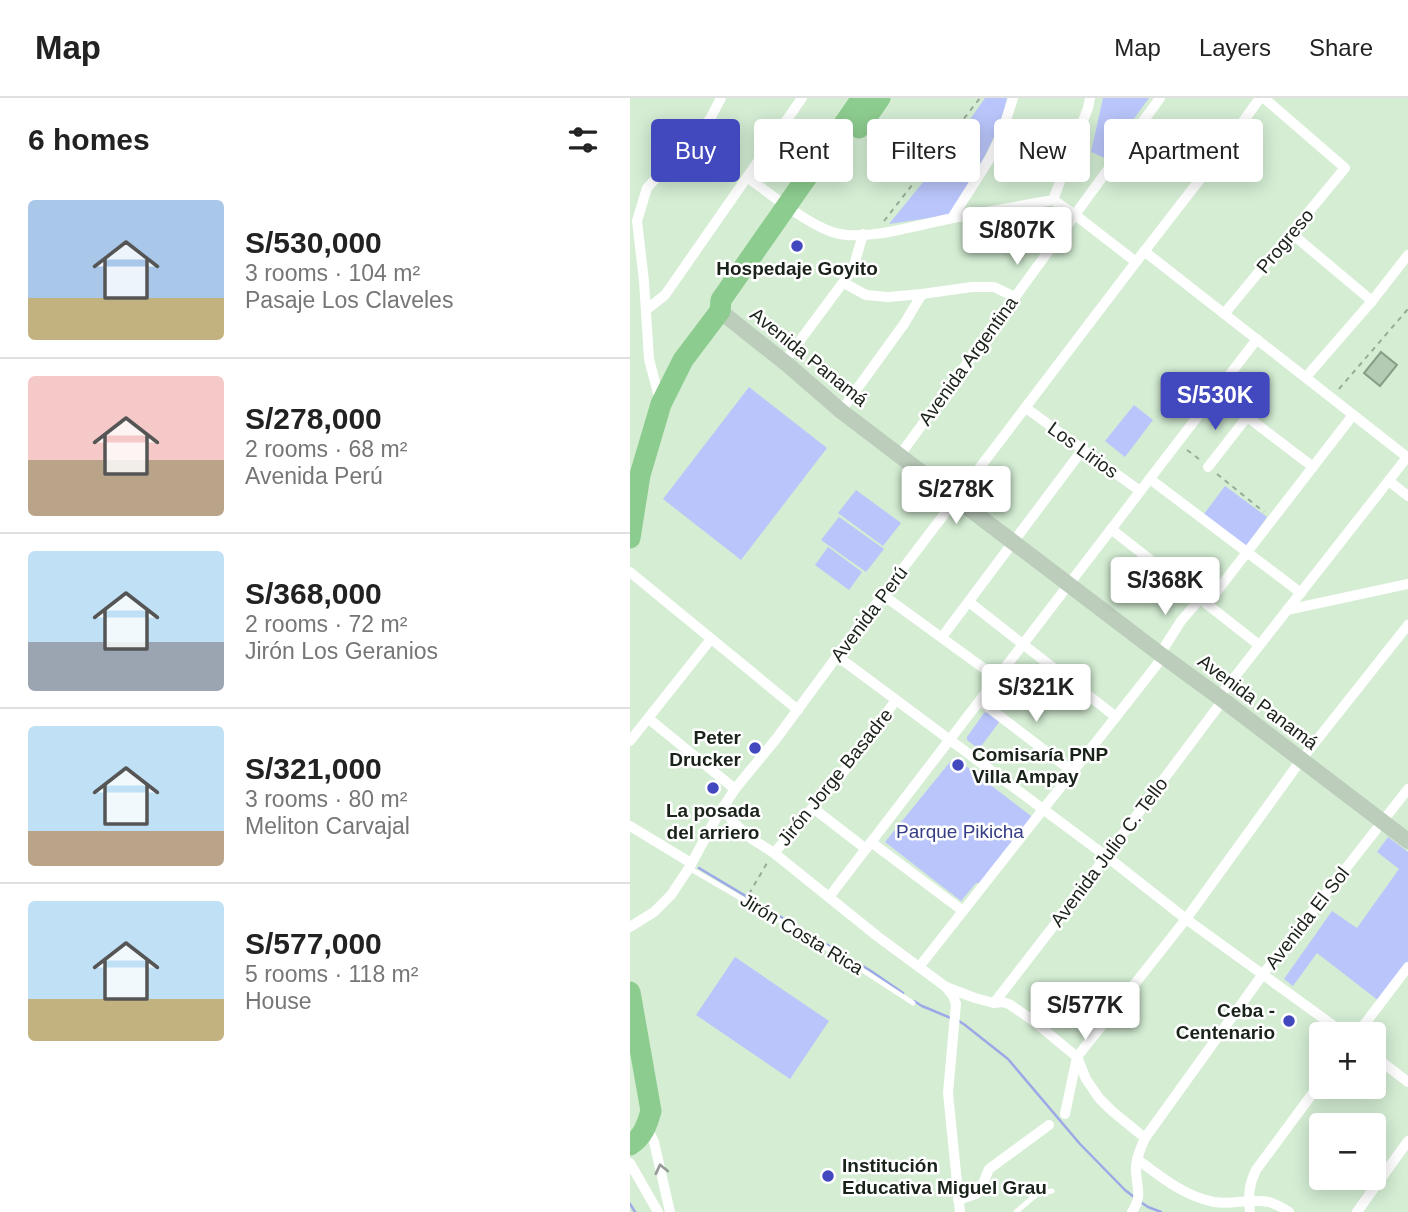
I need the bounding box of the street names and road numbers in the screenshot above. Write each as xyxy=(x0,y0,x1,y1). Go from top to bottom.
street label: Progreso xyxy=(1252,205,1318,277)
street label: Avenida Argentina xyxy=(914,292,1022,429)
street label: Avenida Panamá xyxy=(746,303,872,411)
street label: Los Lirios xyxy=(1044,418,1122,482)
street label: Avenida Perú xyxy=(826,562,912,666)
street label: Avenida Panamá xyxy=(1194,650,1322,754)
street label: Jirón Jorge Basadre xyxy=(773,704,897,850)
street label: Avenida Julio C. Tello xyxy=(1046,773,1172,931)
street label: Avenida El Sol xyxy=(1261,863,1353,973)
street label: Jirón Costa Rica xyxy=(737,889,868,979)

